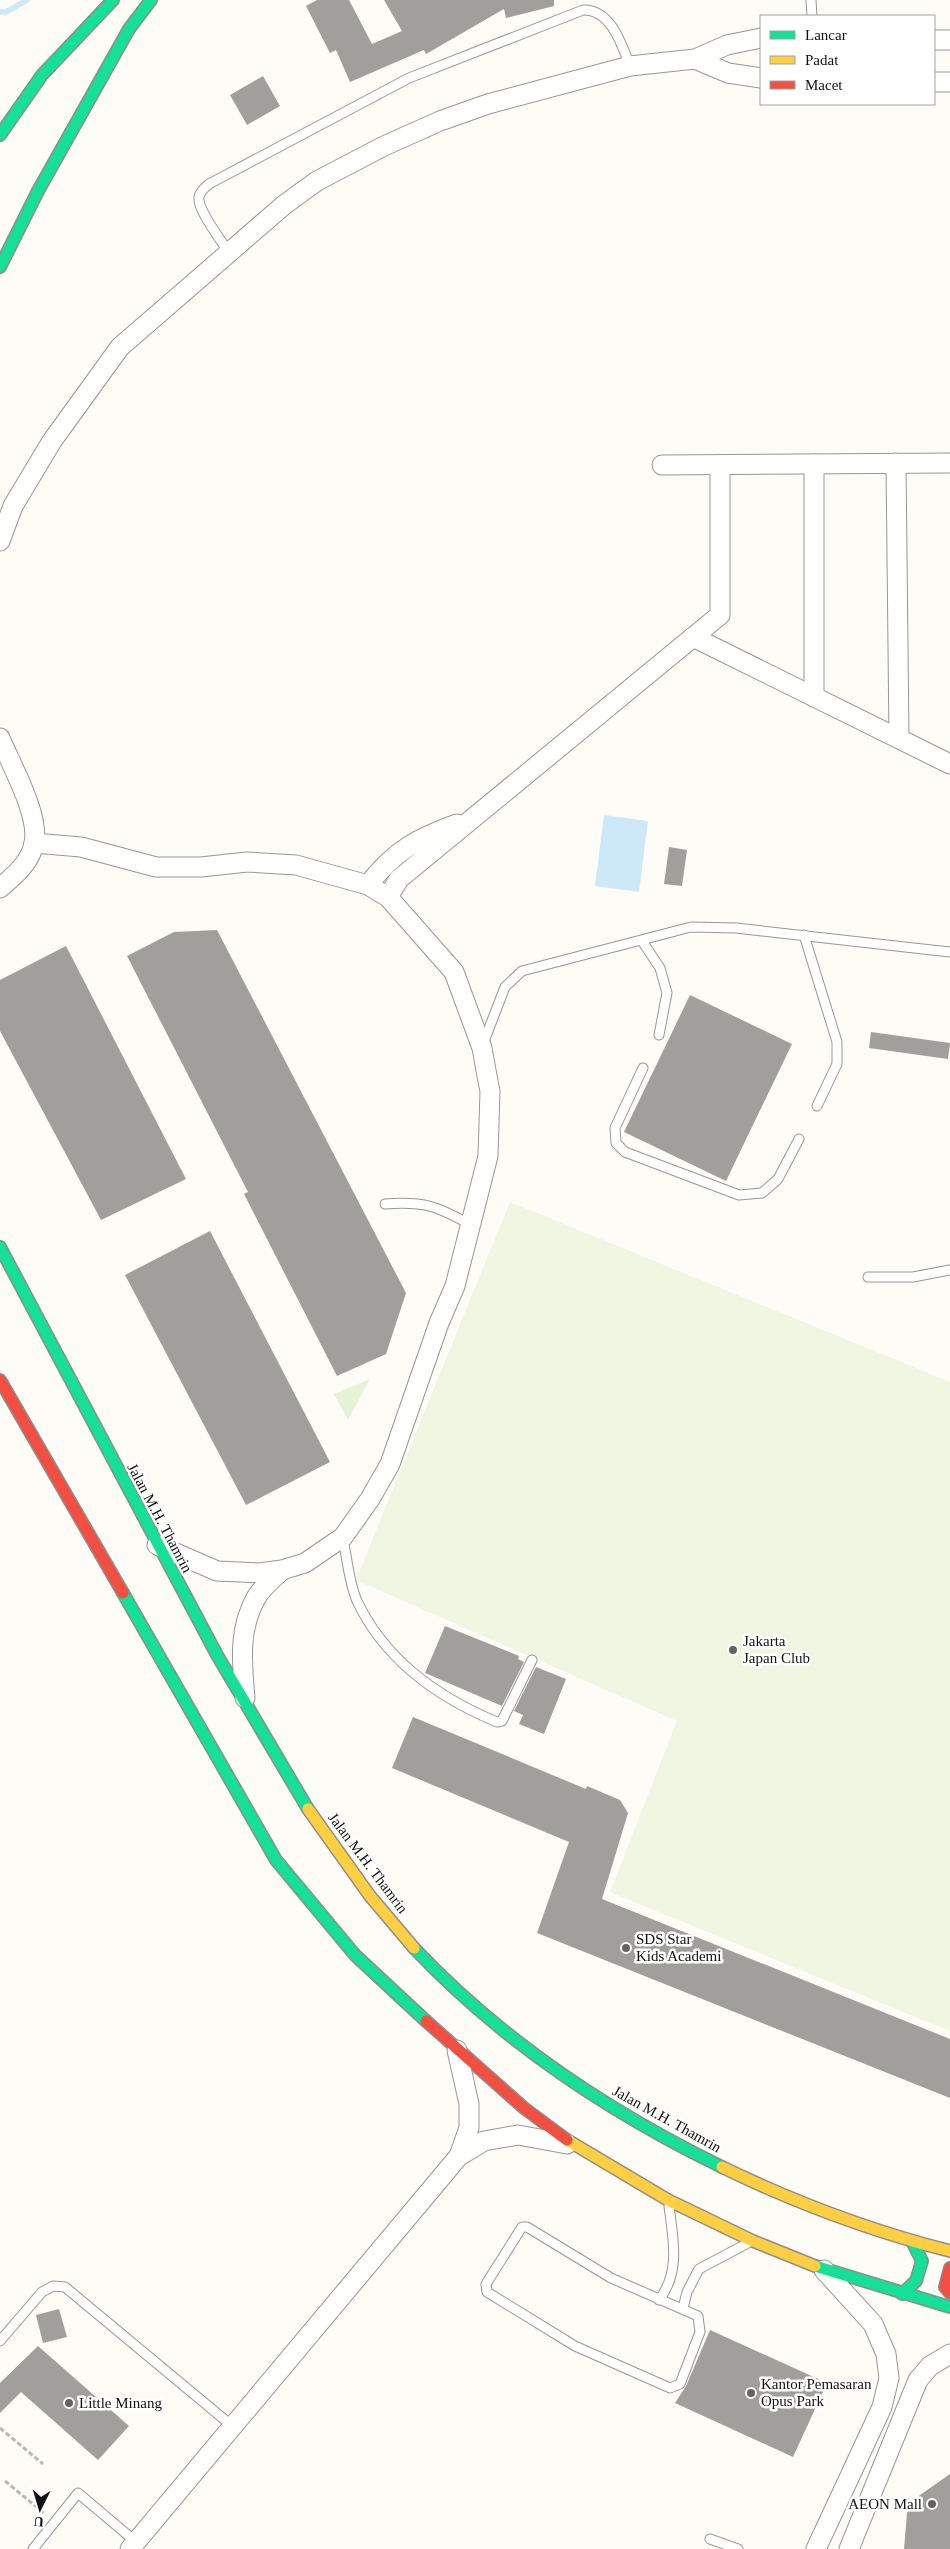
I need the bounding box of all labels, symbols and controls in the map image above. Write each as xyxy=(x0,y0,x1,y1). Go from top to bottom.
legend xyxy=(760,15,935,105)
text: Lancar xyxy=(805,27,847,43)
text: Padat xyxy=(805,52,839,68)
text: Macet xyxy=(805,77,843,93)
street label: Jalan M.H. Thamrin xyxy=(124,1461,196,1576)
place label: Jakarta Japan Club xyxy=(743,1633,810,1666)
marker: Jakarta Japan Club xyxy=(727,1644,739,1656)
street label: Jalan M.H. Thamrin xyxy=(325,1810,411,1917)
place label: SDS Star Kids Academi xyxy=(636,1931,721,1964)
marker: SDS Star Kids Academi xyxy=(620,1942,632,1954)
street label: Jalan M.H. Thamrin xyxy=(610,2083,724,2156)
place label: Kantor Pemasaran Opus Park xyxy=(761,2376,872,2409)
marker: Kantor Pemasaran Opus Park xyxy=(745,2387,757,2399)
place label: Little Minang xyxy=(79,2395,162,2411)
marker: Little Minang xyxy=(63,2397,75,2409)
north arrow xyxy=(15,2484,65,2534)
place label: AEON Mall xyxy=(848,2496,922,2512)
marker: AEON Mall xyxy=(926,2498,938,2510)
text: U xyxy=(33,2514,45,2529)

